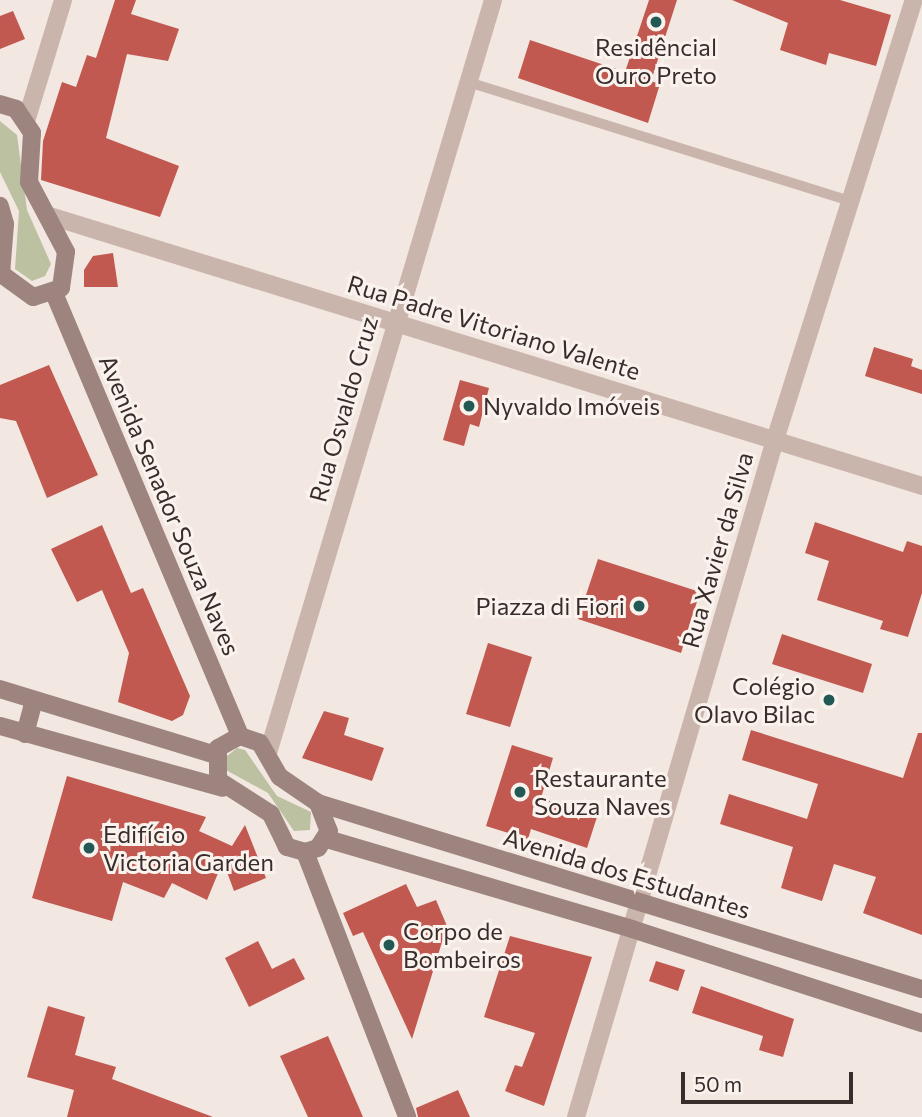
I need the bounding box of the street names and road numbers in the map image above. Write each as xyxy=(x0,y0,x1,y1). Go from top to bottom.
street label: Rua Padre Vitoriano Valente xyxy=(344,269,644,385)
street label: Rua Osvaldo Cruz xyxy=(303,313,383,505)
street label: Avenida Senador Souza Naves xyxy=(94,351,246,659)
street label: Rua Xavier da Silva xyxy=(675,449,759,651)
street label: Avenida dos Estudantes xyxy=(500,822,754,924)

